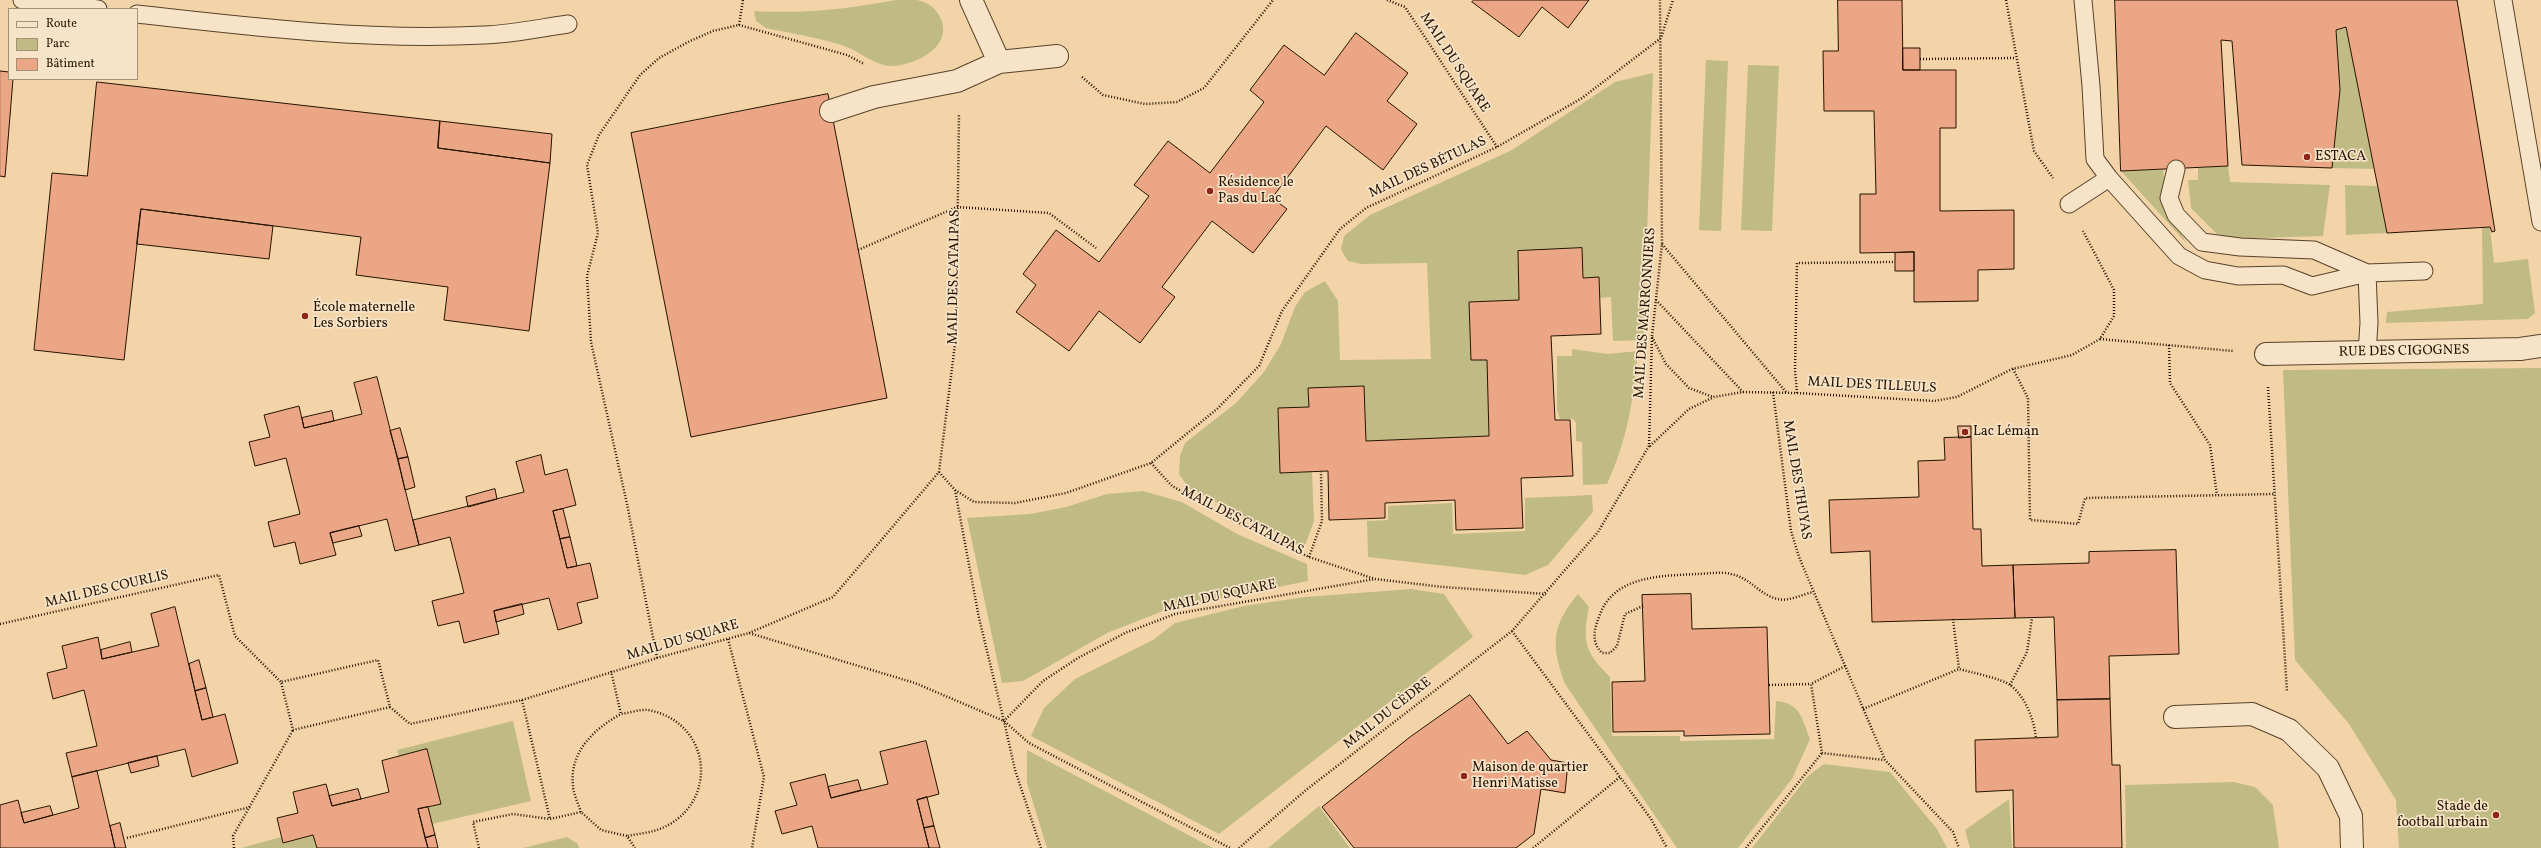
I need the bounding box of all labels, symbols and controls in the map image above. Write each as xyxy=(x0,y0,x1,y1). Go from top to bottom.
legend xyxy=(8,8,138,80)
street label: MAIL DU SQUARE xyxy=(1415,10,1493,116)
text: Route xyxy=(46,16,77,32)
text: Parc xyxy=(46,36,69,52)
text: Bâtiment xyxy=(46,56,95,72)
street label: MAIL DES BÉTULAS xyxy=(1367,133,1489,203)
place label: ESTACA xyxy=(2315,149,2366,165)
marker: ESTACA xyxy=(2302,152,2312,162)
place label: Résidence le Pas du Lac xyxy=(1218,175,1294,208)
marker: Résidence le Pas du Lac xyxy=(1205,186,1215,196)
street label: MAIL DES CATALPAS xyxy=(945,209,965,345)
street label: MAIL DES MARRONNIERS xyxy=(1632,227,1660,399)
place label: École maternelle Les Sorbiers xyxy=(313,300,415,332)
marker: École maternelle Les Sorbiers xyxy=(300,311,310,321)
street label: RUE DES CIGOGNES xyxy=(2338,342,2470,362)
street label: MAIL DES TILLEULS xyxy=(1807,374,1937,398)
street label: MAIL DES THUYAS xyxy=(1778,419,1814,541)
place label: Lac Léman xyxy=(1973,424,2039,440)
marker: Lac Léman xyxy=(1960,427,1970,437)
street label: MAIL DES CATALPAS xyxy=(1178,484,1306,560)
street label: MAIL DES COURLIS xyxy=(44,568,170,612)
street label: MAIL DU SQUARE xyxy=(1162,577,1278,617)
street label: MAIL DU SQUARE xyxy=(625,617,741,665)
street label: MAIL DU CÈDRE xyxy=(1341,675,1435,753)
place label: Maison de quartier Henri Matisse xyxy=(1472,760,1588,792)
marker: Maison de quartier Henri Matisse xyxy=(1459,771,1469,781)
place label: Stade de football urbain xyxy=(2397,799,2488,832)
marker: Stade de football urbain xyxy=(2491,810,2501,820)

